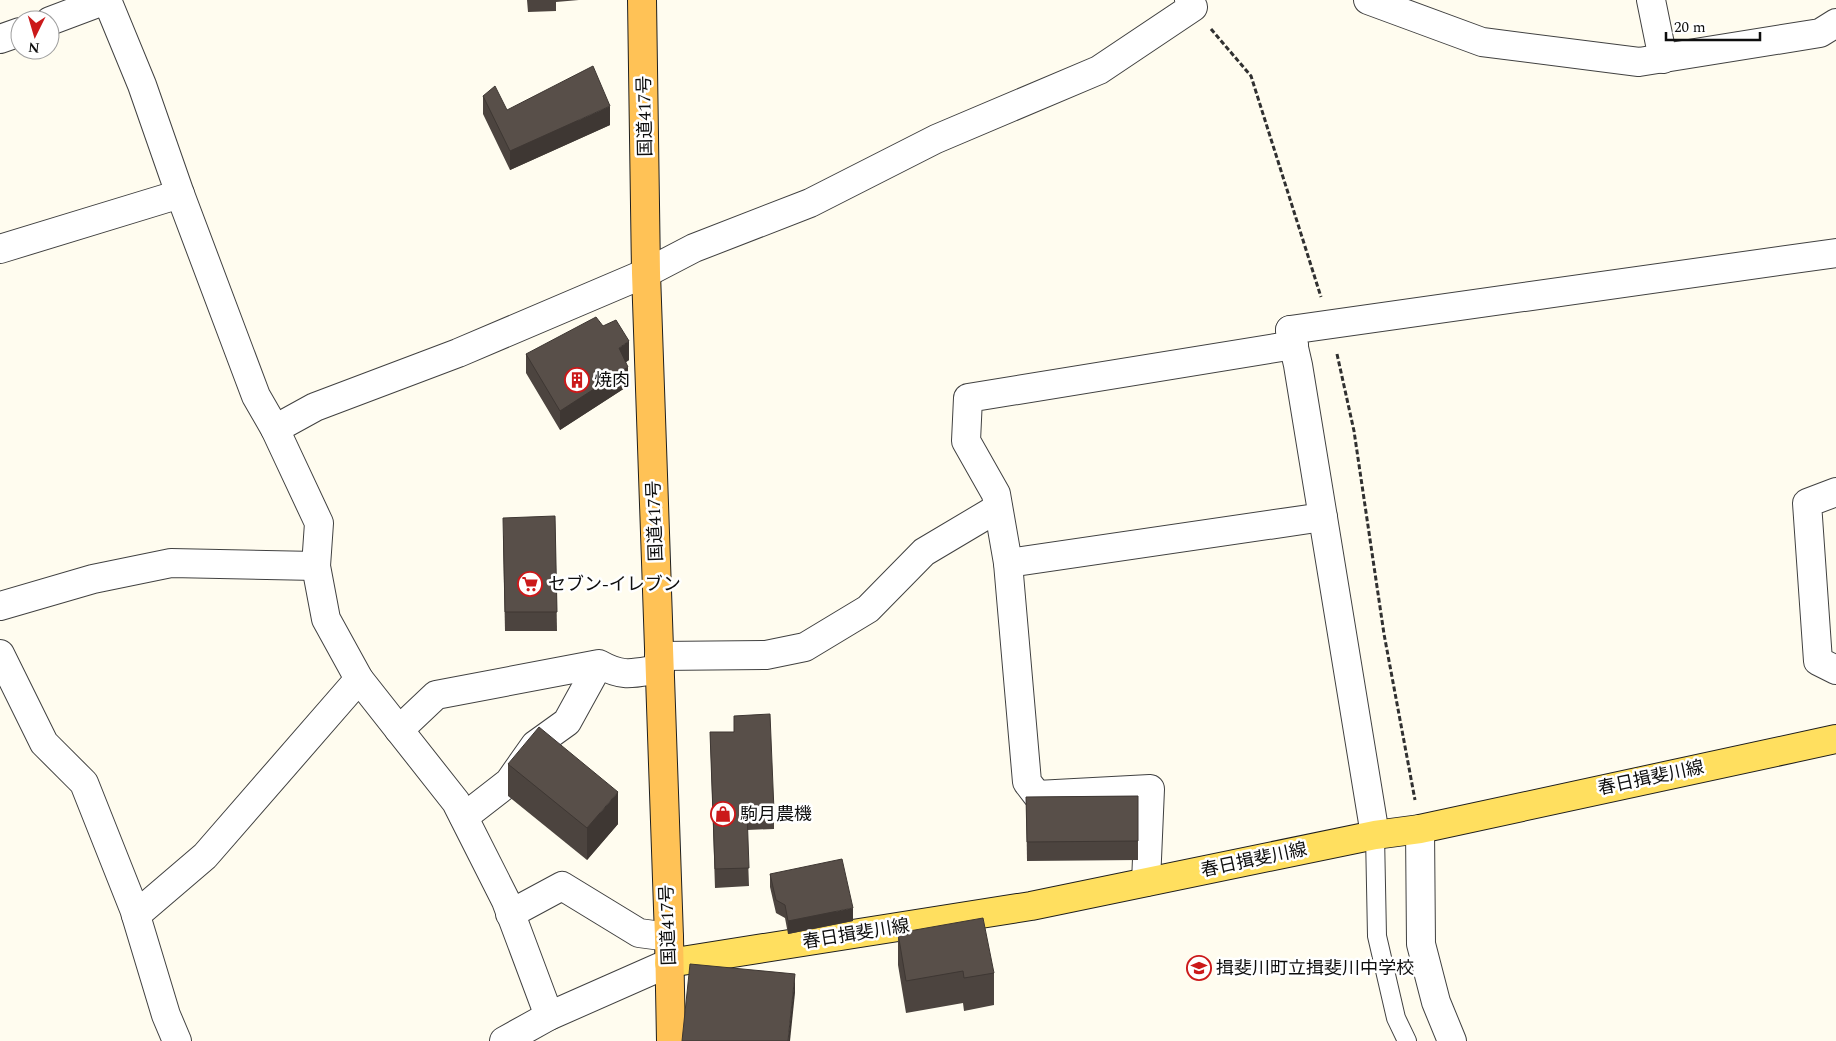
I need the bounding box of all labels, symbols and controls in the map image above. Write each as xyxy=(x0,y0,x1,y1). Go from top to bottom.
north arrow xyxy=(10,10,60,60)
scale bar xyxy=(1666,10,1760,42)
text: 20 m xyxy=(1674,16,1706,39)
text: N xyxy=(27,36,41,58)
street label: 国道417号 xyxy=(631,75,659,157)
building icon: 焼肉 xyxy=(564,367,590,393)
place label: 焼肉 xyxy=(594,367,630,394)
street label: 国道417号 xyxy=(640,480,670,562)
supermarket icon: セブン-イレブン xyxy=(517,571,543,597)
place label: セブン-イレブン xyxy=(548,571,681,598)
street label: 春日揖斐川線 xyxy=(1595,754,1707,802)
shop icon: 駒月農機 xyxy=(710,801,736,827)
place label: 駒月農機 xyxy=(740,801,812,828)
street label: 春日揖斐川線 xyxy=(1198,836,1310,884)
street label: 国道417号 xyxy=(653,884,683,966)
street label: 春日揖斐川線 xyxy=(801,912,911,956)
school or university icon: 揖斐川町立揖斐川中学校 xyxy=(1186,955,1212,981)
place label: 揖斐川町立揖斐川中学校 xyxy=(1216,955,1414,982)

